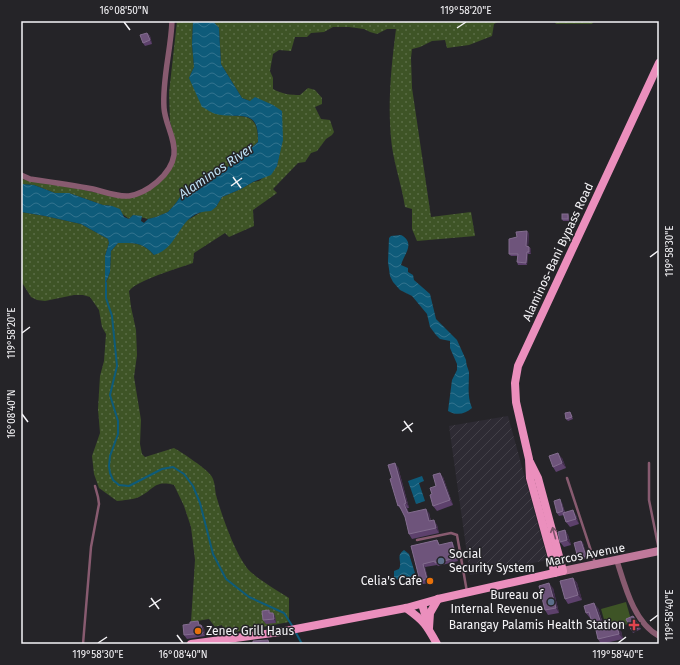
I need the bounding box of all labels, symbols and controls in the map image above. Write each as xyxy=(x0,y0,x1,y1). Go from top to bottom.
text: 16°08'50"N xyxy=(99,5,149,17)
text: 119°58'20"E xyxy=(440,5,492,17)
water label: Alaminos River xyxy=(175,140,257,202)
street label: Alaminos-Bani Bypass Road xyxy=(520,181,596,323)
text: 119°58'30"E xyxy=(664,225,676,277)
text: 119°58'20"E xyxy=(6,307,18,359)
text: 16°08'40"N xyxy=(6,389,18,439)
one-way arrow xyxy=(549,527,557,540)
street label: Marcos Avenue xyxy=(544,540,626,570)
place label: Social Security System xyxy=(449,547,535,575)
marker: Social Security System xyxy=(436,556,446,566)
place label: Celia's Cafe xyxy=(361,574,422,588)
marker: Celia's Cafe xyxy=(425,576,435,586)
place label: Bureau of Internal Revenue xyxy=(450,588,544,616)
text: 119°58'40"E xyxy=(664,589,676,641)
marker: Bureau of Internal Revenue xyxy=(546,597,556,607)
place label: Barangay Palamis Health Station xyxy=(449,618,625,632)
marker: Barangay Palamis Health Station xyxy=(628,619,640,631)
place label: Zenec Grill Haus xyxy=(206,624,295,638)
marker: Zenec Grill Haus xyxy=(193,626,203,636)
text: 119°58'30"E xyxy=(72,649,124,661)
text: 16°08'40"N xyxy=(158,649,208,661)
text: 119°58'40"E xyxy=(592,649,644,661)

